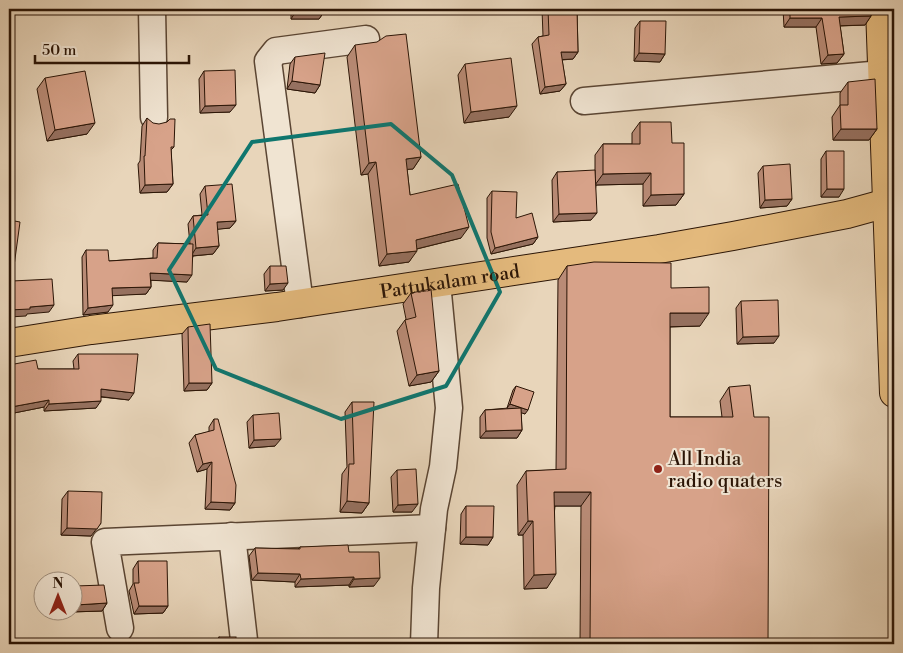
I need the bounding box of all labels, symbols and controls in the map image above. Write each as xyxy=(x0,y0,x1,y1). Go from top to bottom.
scale bar xyxy=(35,32,189,64)
text: 50 m xyxy=(42,41,76,60)
street label: Pattukalam road xyxy=(378,259,521,304)
place label: All India radio quaters xyxy=(667,447,782,493)
marker: All India radio quaters xyxy=(652,463,664,475)
north arrow xyxy=(32,570,82,620)
text: N xyxy=(52,575,64,593)

